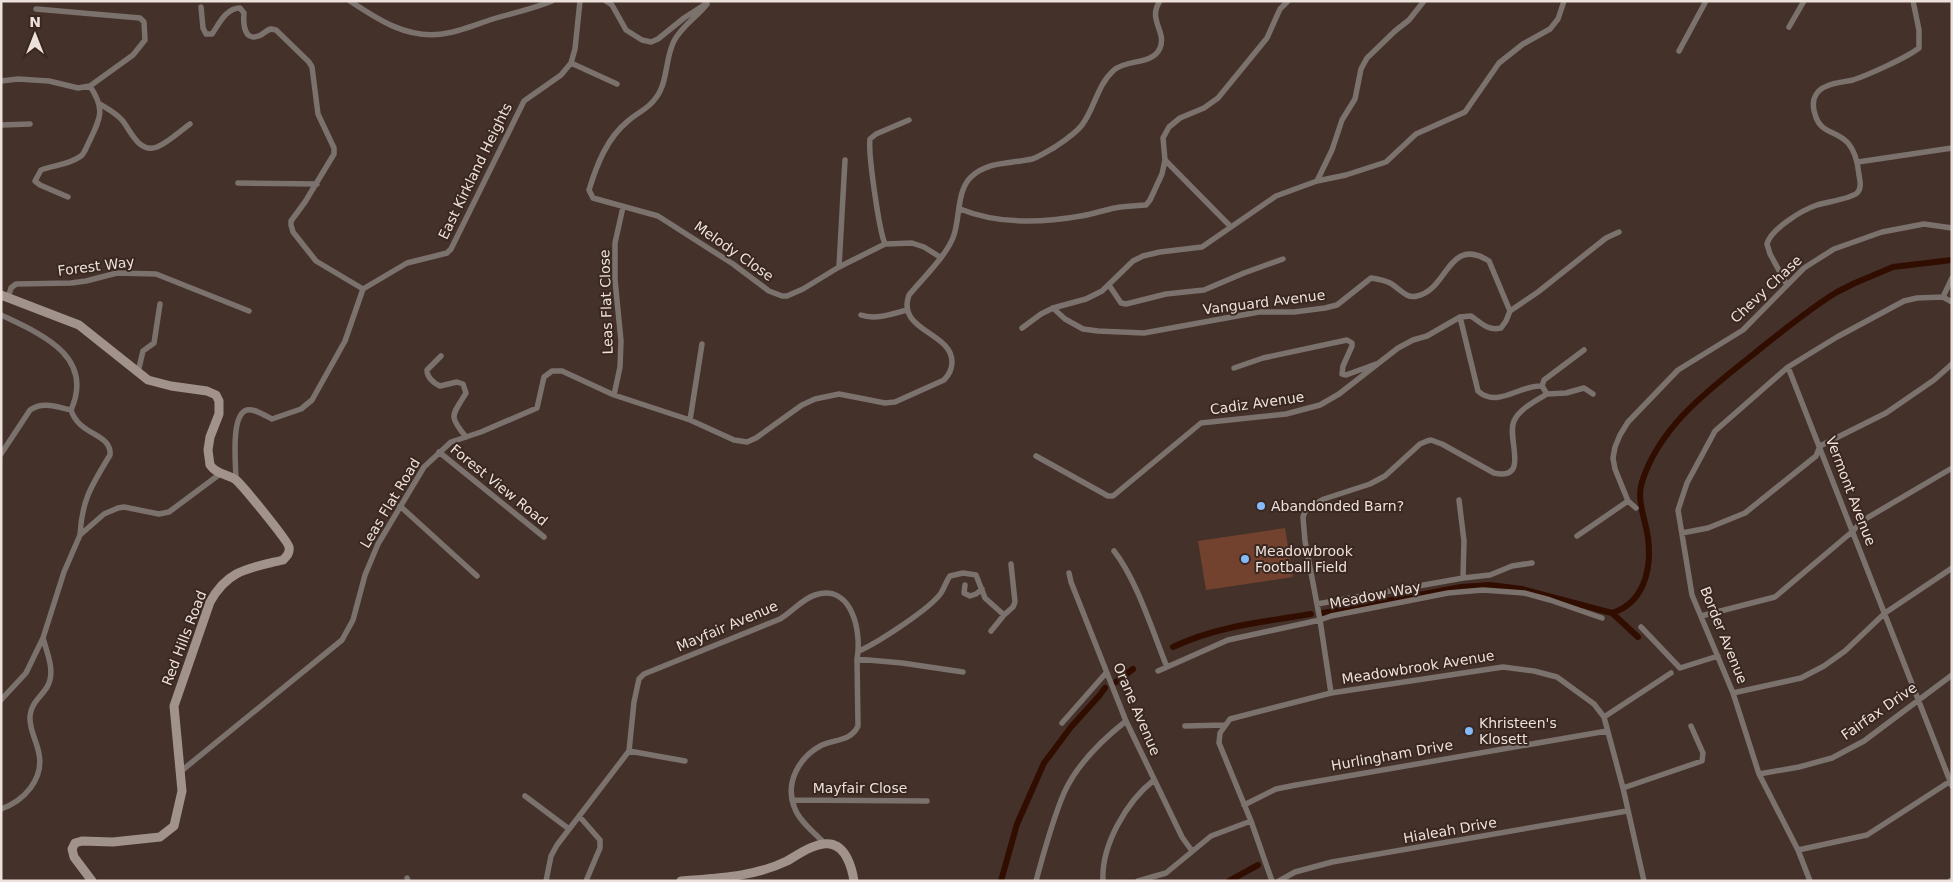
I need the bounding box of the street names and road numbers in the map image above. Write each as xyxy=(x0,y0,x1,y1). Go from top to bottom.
street label: East Kirkland Heights xyxy=(435,100,515,242)
street label: Melody Close xyxy=(691,218,777,284)
street label: Leas Flat Close xyxy=(596,249,616,355)
street label: Chevy Chase xyxy=(1727,252,1805,326)
street label: Forest Way xyxy=(57,253,135,279)
street label: Vanguard Avenue xyxy=(1202,287,1326,317)
street label: Cadiz Avenue xyxy=(1209,388,1305,418)
street label: Vermont Avenue xyxy=(1823,434,1879,548)
street label: Forest View Road xyxy=(447,441,551,529)
street label: Leas Flat Road xyxy=(357,455,423,551)
street label: Meadow Way xyxy=(1328,578,1422,612)
street label: Border Avenue xyxy=(1697,584,1751,686)
street label: Red Hills Road xyxy=(159,588,209,688)
street label: Mayfair Avenue xyxy=(674,597,780,655)
street label: Meadowbrook Avenue xyxy=(1341,647,1495,687)
street label: Orane Avenue xyxy=(1110,660,1164,758)
street label: Fairfax Drive xyxy=(1838,679,1920,743)
street label: Hurlingham Drive xyxy=(1330,736,1454,774)
street label: Mayfair Close xyxy=(813,780,907,796)
street label: Hialeah Drive xyxy=(1402,814,1498,846)

